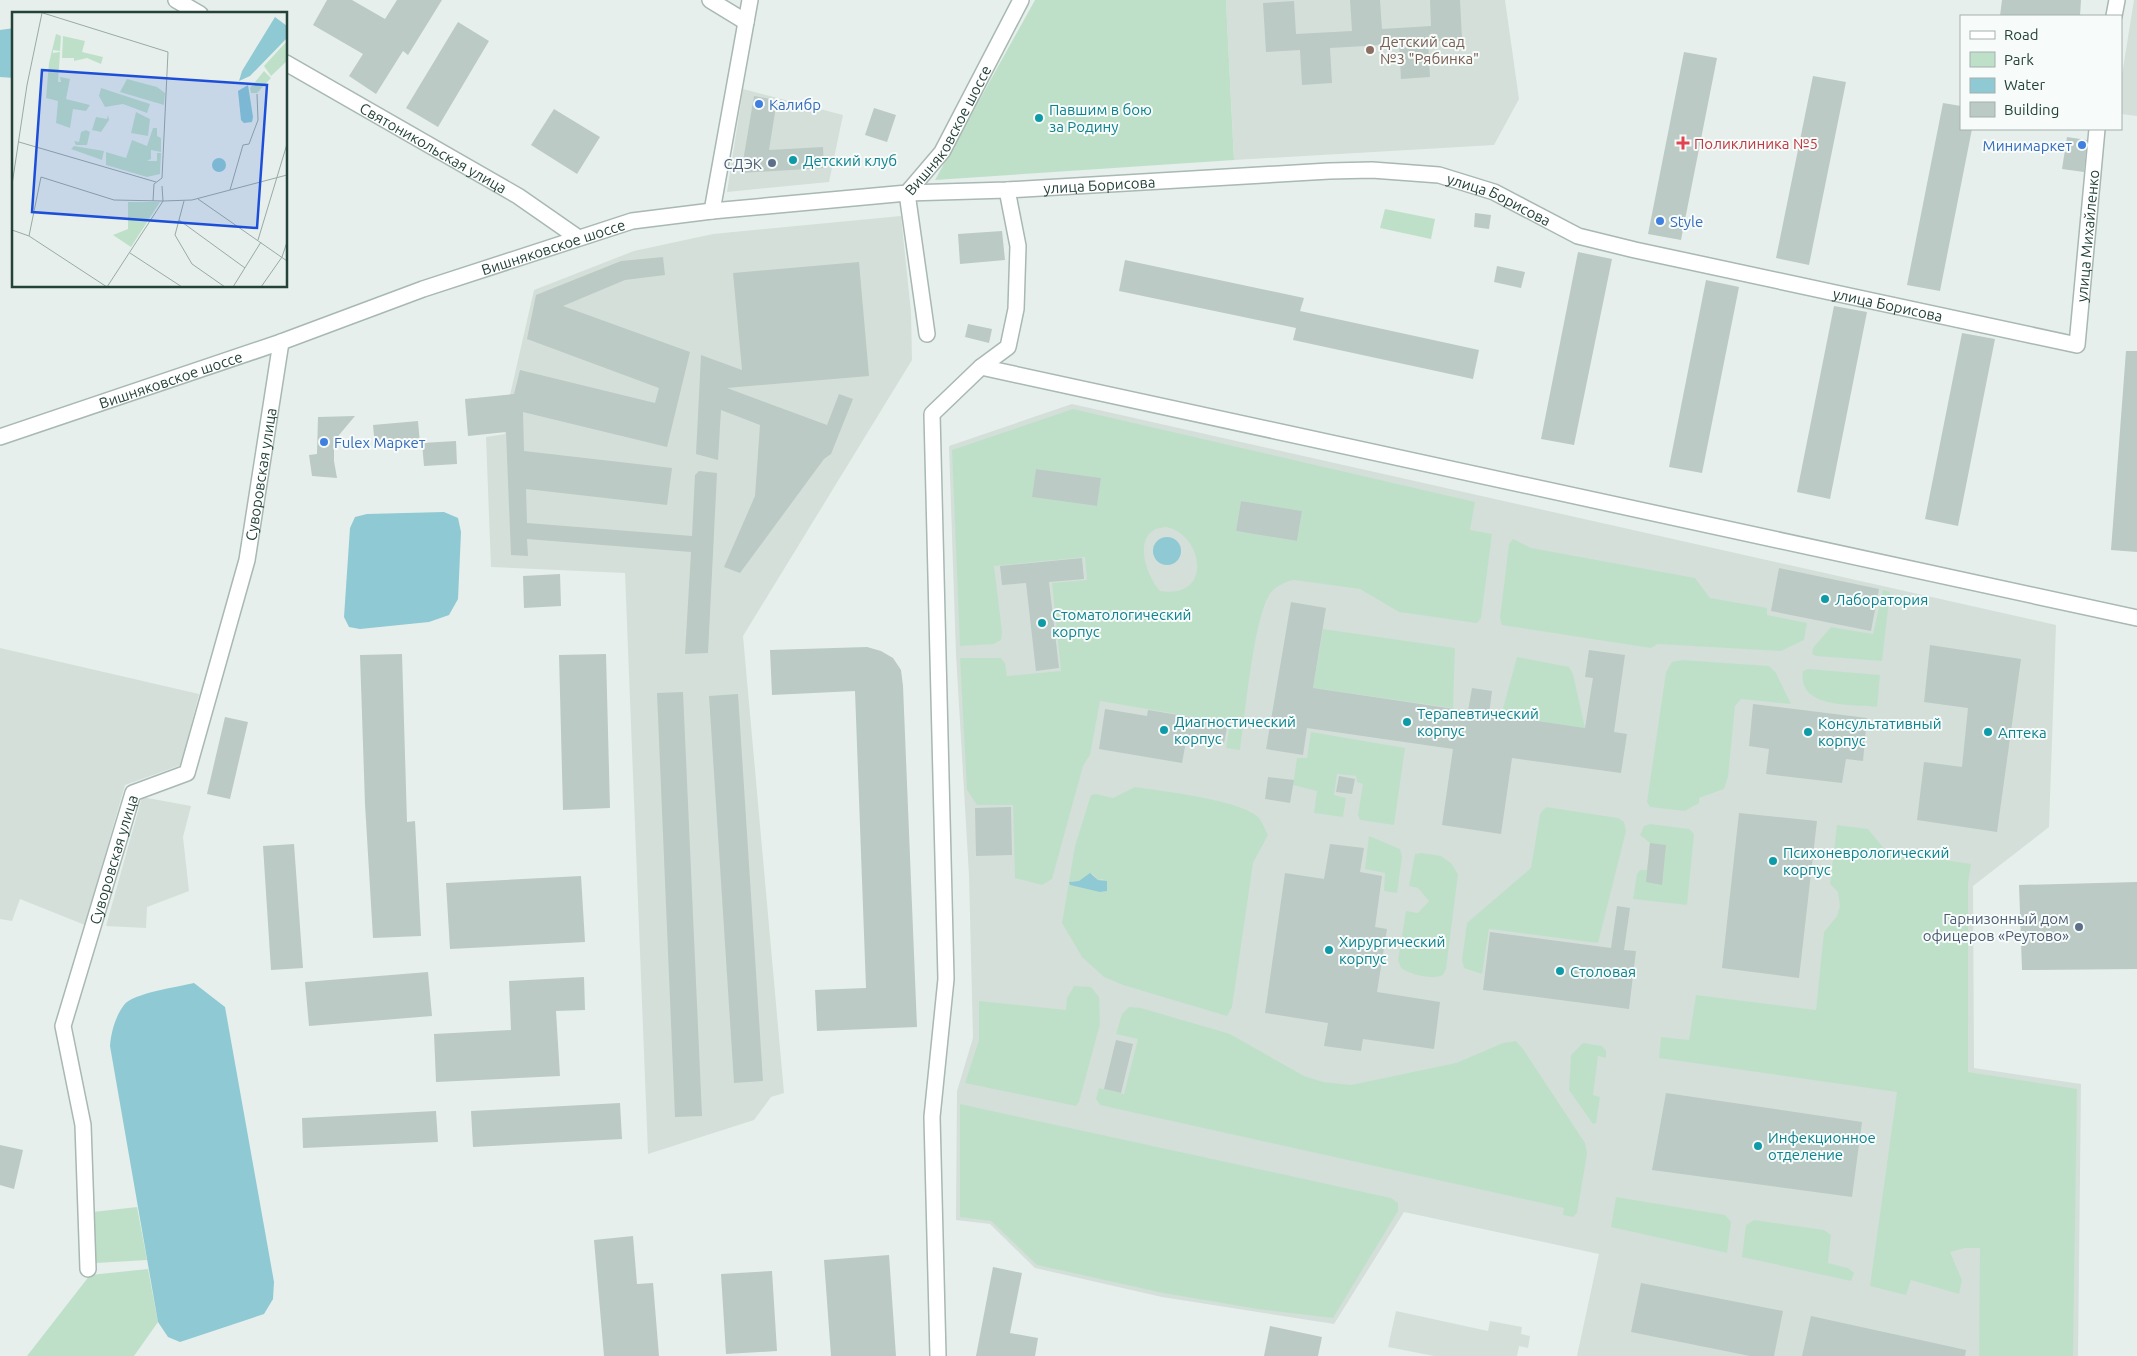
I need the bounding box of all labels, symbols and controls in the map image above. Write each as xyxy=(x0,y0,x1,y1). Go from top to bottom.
inset map xyxy=(12,12,288,288)
legend xyxy=(1960,15,2122,130)
text: Road xyxy=(2004,26,2039,43)
place label: Детский сад №3 "Рябинка" xyxy=(1380,33,1479,67)
marker: Детский сад №3 "Рябинка" xyxy=(1364,44,1376,56)
text: Park xyxy=(2004,51,2034,68)
street label: Вишняковское шоссе xyxy=(901,62,994,198)
text: Water xyxy=(2004,76,2045,93)
place label: Калибр xyxy=(769,96,821,113)
marker: Калибр xyxy=(753,98,765,110)
street label: Святоникольская улица xyxy=(357,99,510,196)
place label: Павшим в бою за Родину xyxy=(1049,101,1152,135)
text: Building xyxy=(2004,101,2059,118)
marker: Павшим в бою за Родину xyxy=(1033,112,1045,124)
place label: Поликлиника №5 xyxy=(1694,135,1818,152)
marker: Поликлиника №5 xyxy=(1676,136,1690,150)
place label: Минимаркет xyxy=(1983,137,2072,154)
marker: Минимаркет xyxy=(2076,139,2088,151)
place label: Детский клуб xyxy=(803,152,897,169)
marker: Детский клуб xyxy=(787,154,799,166)
place label: СДЭК xyxy=(724,155,762,172)
marker: СДЭК xyxy=(766,157,778,169)
street label: улица Борисова xyxy=(1445,169,1554,229)
street label: улица Михайленко xyxy=(2073,169,2102,303)
street label: улица Борисова xyxy=(1043,173,1156,196)
place label: Style xyxy=(1670,213,1703,230)
street label: Вишняковское шоссе xyxy=(479,215,627,278)
marker: Style xyxy=(1654,215,1666,227)
street label: улица Борисова xyxy=(1831,284,1944,324)
street label: Вишняковское шоссе xyxy=(97,347,244,411)
street label: Суворовская улица xyxy=(242,407,279,542)
place label: Fulex Маркет xyxy=(334,434,426,451)
marker: Fulex Маркет xyxy=(318,436,330,448)
place label: Лаборатория xyxy=(1835,591,1928,608)
marker: Лаборатория xyxy=(1819,593,1831,605)
place label: Стоматологический корпус xyxy=(1052,606,1191,640)
marker: Стоматологический корпус xyxy=(1036,617,1048,629)
place label: Терапевтический корпус xyxy=(1417,705,1539,739)
place label: Диагностический корпус xyxy=(1174,713,1296,747)
place label: Консультативный корпус xyxy=(1818,715,1942,749)
marker: Терапевтический корпус xyxy=(1401,716,1413,728)
marker: Диагностический корпус xyxy=(1158,724,1170,736)
place label: Аптека xyxy=(1998,724,2047,741)
marker: Консультативный корпус xyxy=(1802,726,1814,738)
marker: Аптека xyxy=(1982,726,1994,738)
street label: Суворовская улица xyxy=(86,793,141,926)
place label: Психоневрологический корпус xyxy=(1783,844,1949,878)
marker: Психоневрологический корпус xyxy=(1767,855,1779,867)
place label: Гарнизонный дом офицеров «Реутово» xyxy=(1923,910,2069,944)
marker: Гарнизонный дом офицеров «Реутово» xyxy=(2073,921,2085,933)
place label: Хирургический корпус xyxy=(1339,933,1445,967)
marker: Хирургический корпус xyxy=(1323,944,1335,956)
place label: Столовая xyxy=(1570,963,1636,980)
marker: Столовая xyxy=(1554,965,1566,977)
place label: Инфекционное отделение xyxy=(1768,1129,1876,1163)
marker: Инфекционное отделение xyxy=(1752,1140,1764,1152)

